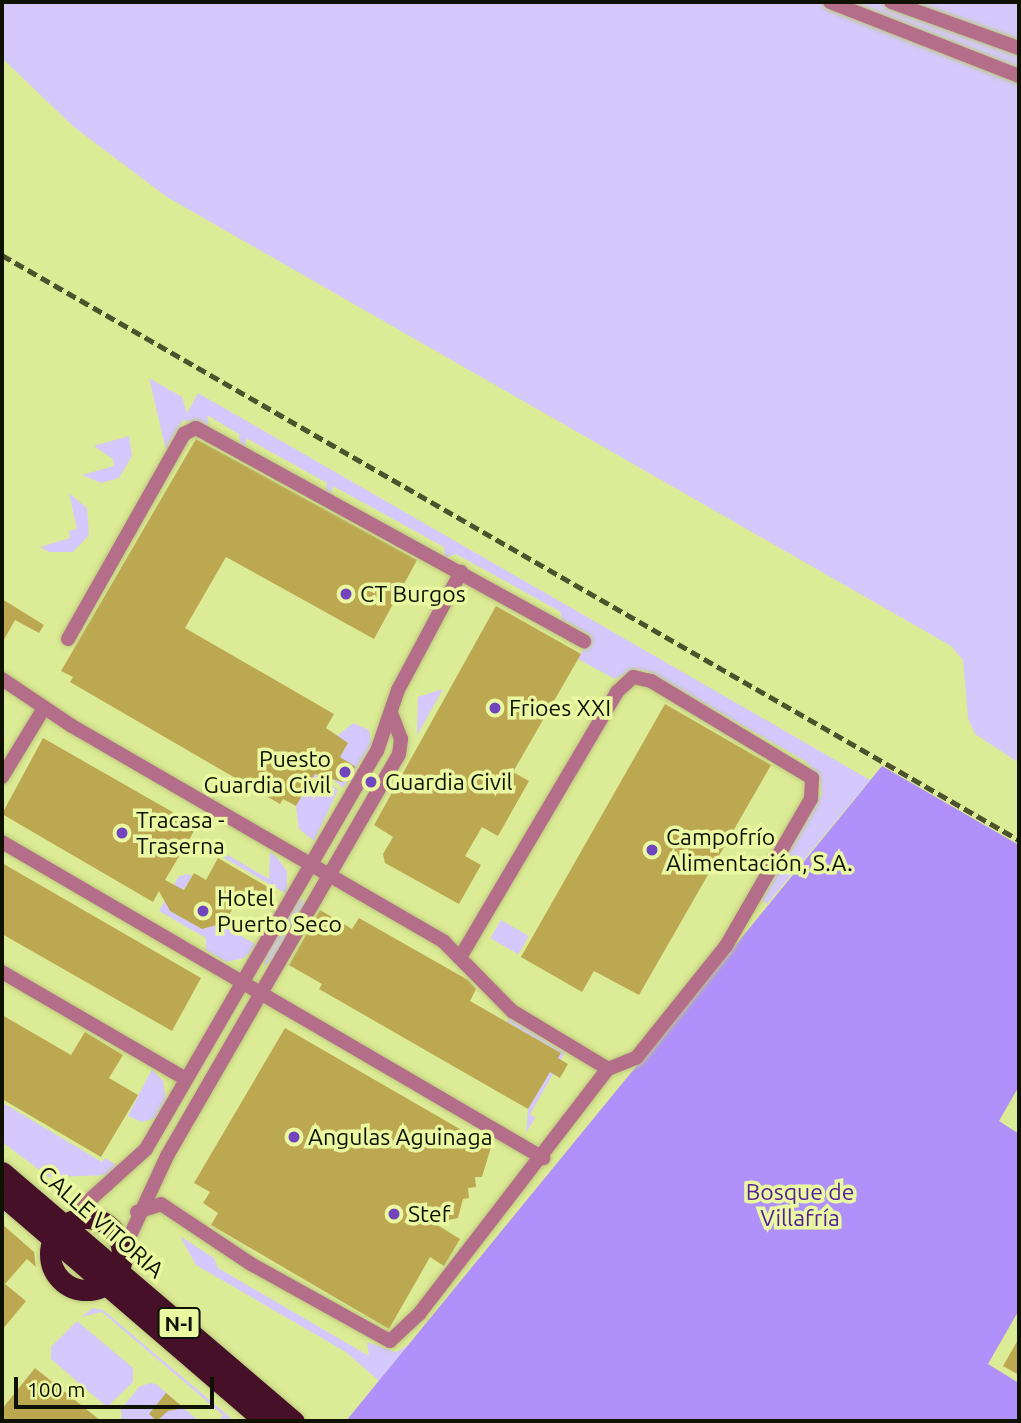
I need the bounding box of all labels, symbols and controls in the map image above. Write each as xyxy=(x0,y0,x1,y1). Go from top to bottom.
place label: CT Burgos xyxy=(360,580,466,608)
marker: CT Burgos xyxy=(338,586,354,602)
place label: Frioes XXI xyxy=(509,694,611,722)
marker: Frioes XXI xyxy=(487,700,503,716)
place label: Puesto Guardia Civil xyxy=(203,745,331,799)
marker: Puesto Guardia Civil xyxy=(337,764,353,780)
place label: Guardia Civil xyxy=(385,768,513,796)
marker: Guardia Civil xyxy=(363,774,379,790)
place label: Tracasa - Traserna xyxy=(136,806,225,860)
place label: Campofrío Alimentación, S.A. xyxy=(666,823,853,877)
marker: Tracasa - Traserna xyxy=(114,825,130,841)
marker: Campofrío Alimentación, S.A. xyxy=(644,842,660,858)
place label: Hotel Puerto Seco xyxy=(217,884,342,938)
marker: Hotel Puerto Seco xyxy=(195,903,211,919)
place label: Angulas Aguinaga xyxy=(308,1123,492,1151)
marker: Angulas Aguinaga xyxy=(286,1129,302,1145)
street label: CALLE VITORIA xyxy=(33,1160,169,1284)
park label: Bosque de Villafría xyxy=(746,1178,854,1232)
place label: Stef xyxy=(408,1200,451,1228)
marker: Stef xyxy=(386,1206,402,1222)
road number: N-I xyxy=(156,1306,202,1340)
scale bar xyxy=(18,1364,217,1408)
text: 100 m xyxy=(27,1377,85,1401)

